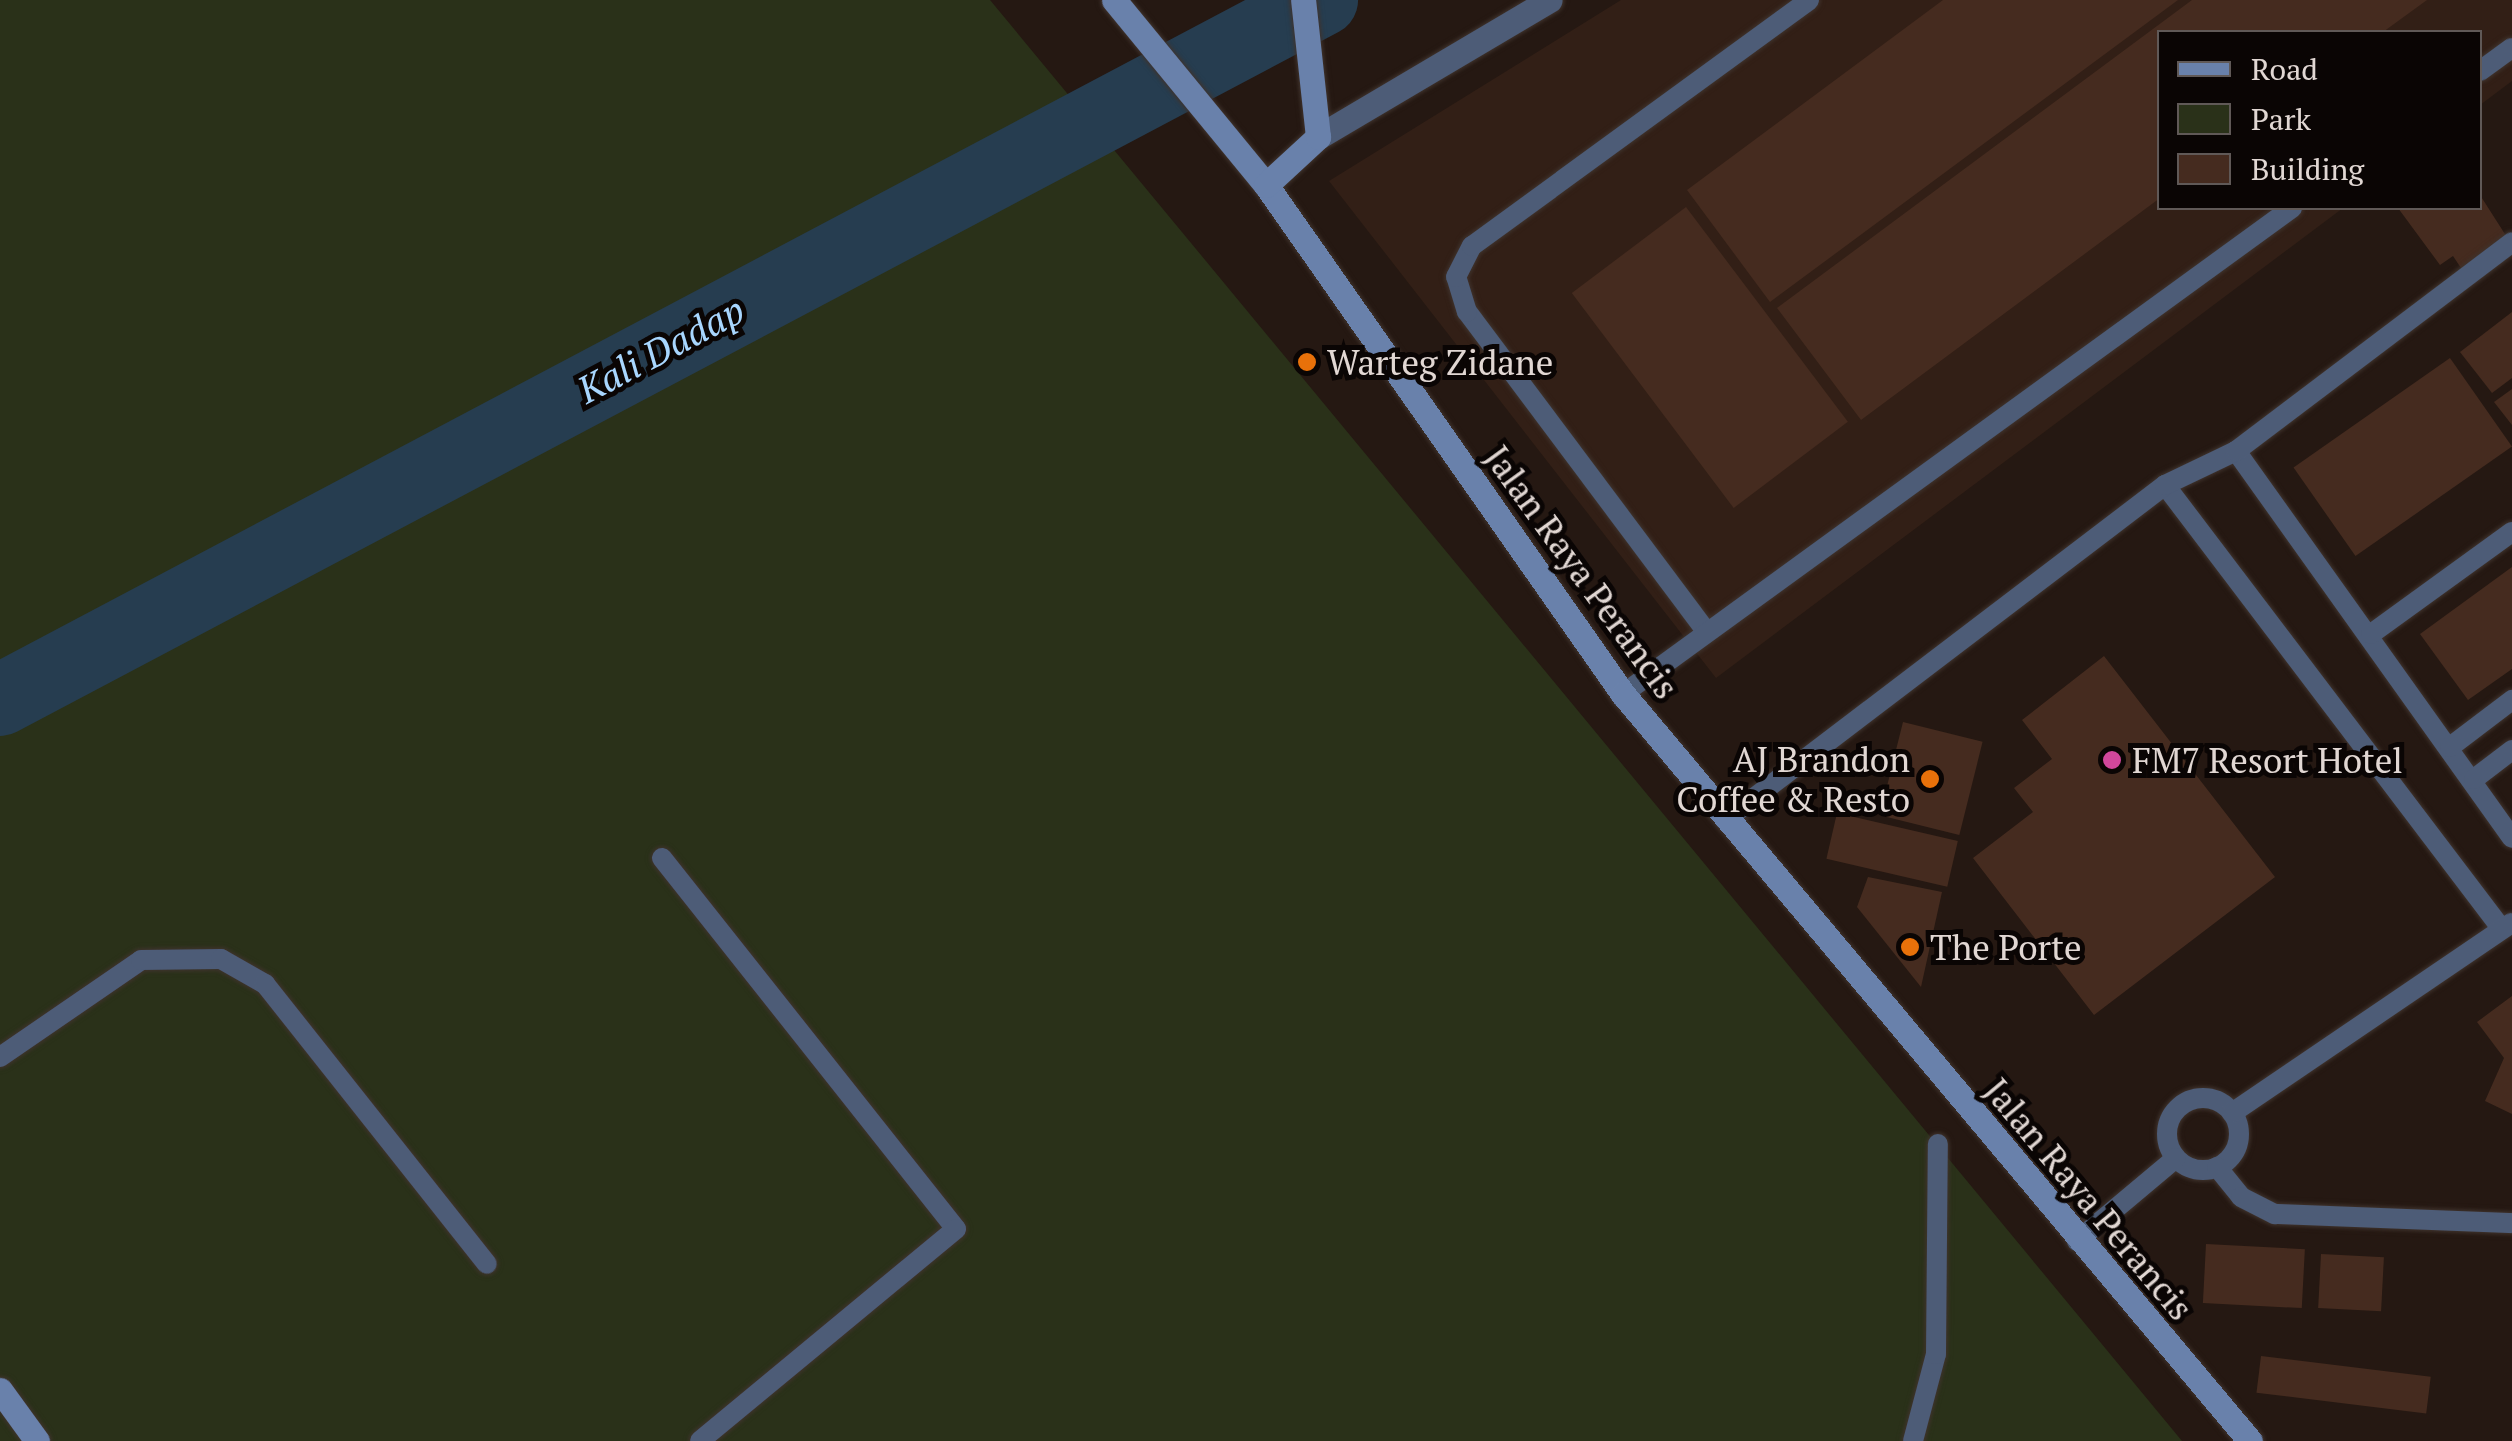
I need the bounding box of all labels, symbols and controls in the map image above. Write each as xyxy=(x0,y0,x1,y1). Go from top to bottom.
legend xyxy=(2157,30,2482,210)
text: Road xyxy=(2251,49,2318,89)
text: Park xyxy=(2251,99,2311,139)
text: Building xyxy=(2251,149,2364,189)
water label: Kali Dadap xyxy=(570,287,752,413)
place label: Warteg Zidane xyxy=(1327,341,1553,383)
marker: Warteg Zidane xyxy=(1296,351,1318,373)
street label: Jalan Raya Perancis xyxy=(1476,437,1688,707)
place label: AJ Brandon Coffee & Resto xyxy=(1676,738,1910,820)
place label: FM7 Resort Hotel xyxy=(2132,739,2403,781)
marker: FM7 Resort Hotel xyxy=(2101,749,2123,771)
marker: AJ Brandon Coffee & Resto xyxy=(1919,768,1941,790)
place label: The Porte xyxy=(1930,926,2082,968)
marker: The Porte xyxy=(1899,936,1921,958)
street label: Jalan Raya Perancis xyxy=(1976,1070,2202,1328)

